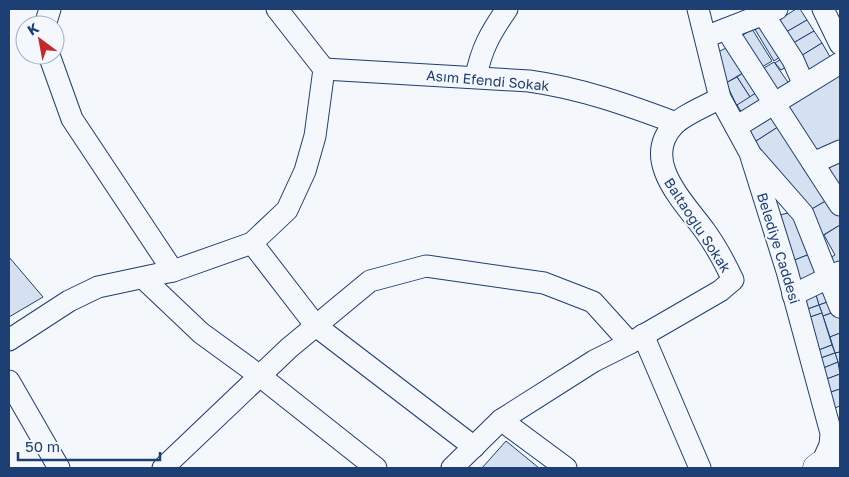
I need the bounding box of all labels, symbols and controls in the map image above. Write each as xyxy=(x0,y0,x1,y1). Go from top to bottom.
north arrow xyxy=(15,15,65,65)
text: K xyxy=(24,19,42,38)
street label: Asım Efendi Sokak xyxy=(426,66,550,94)
street label: Baltaoğlu Sokak xyxy=(661,174,735,276)
street label: Belediye Caddesi xyxy=(754,190,804,306)
scale bar xyxy=(18,430,160,462)
text: 50 m xyxy=(25,437,60,455)

